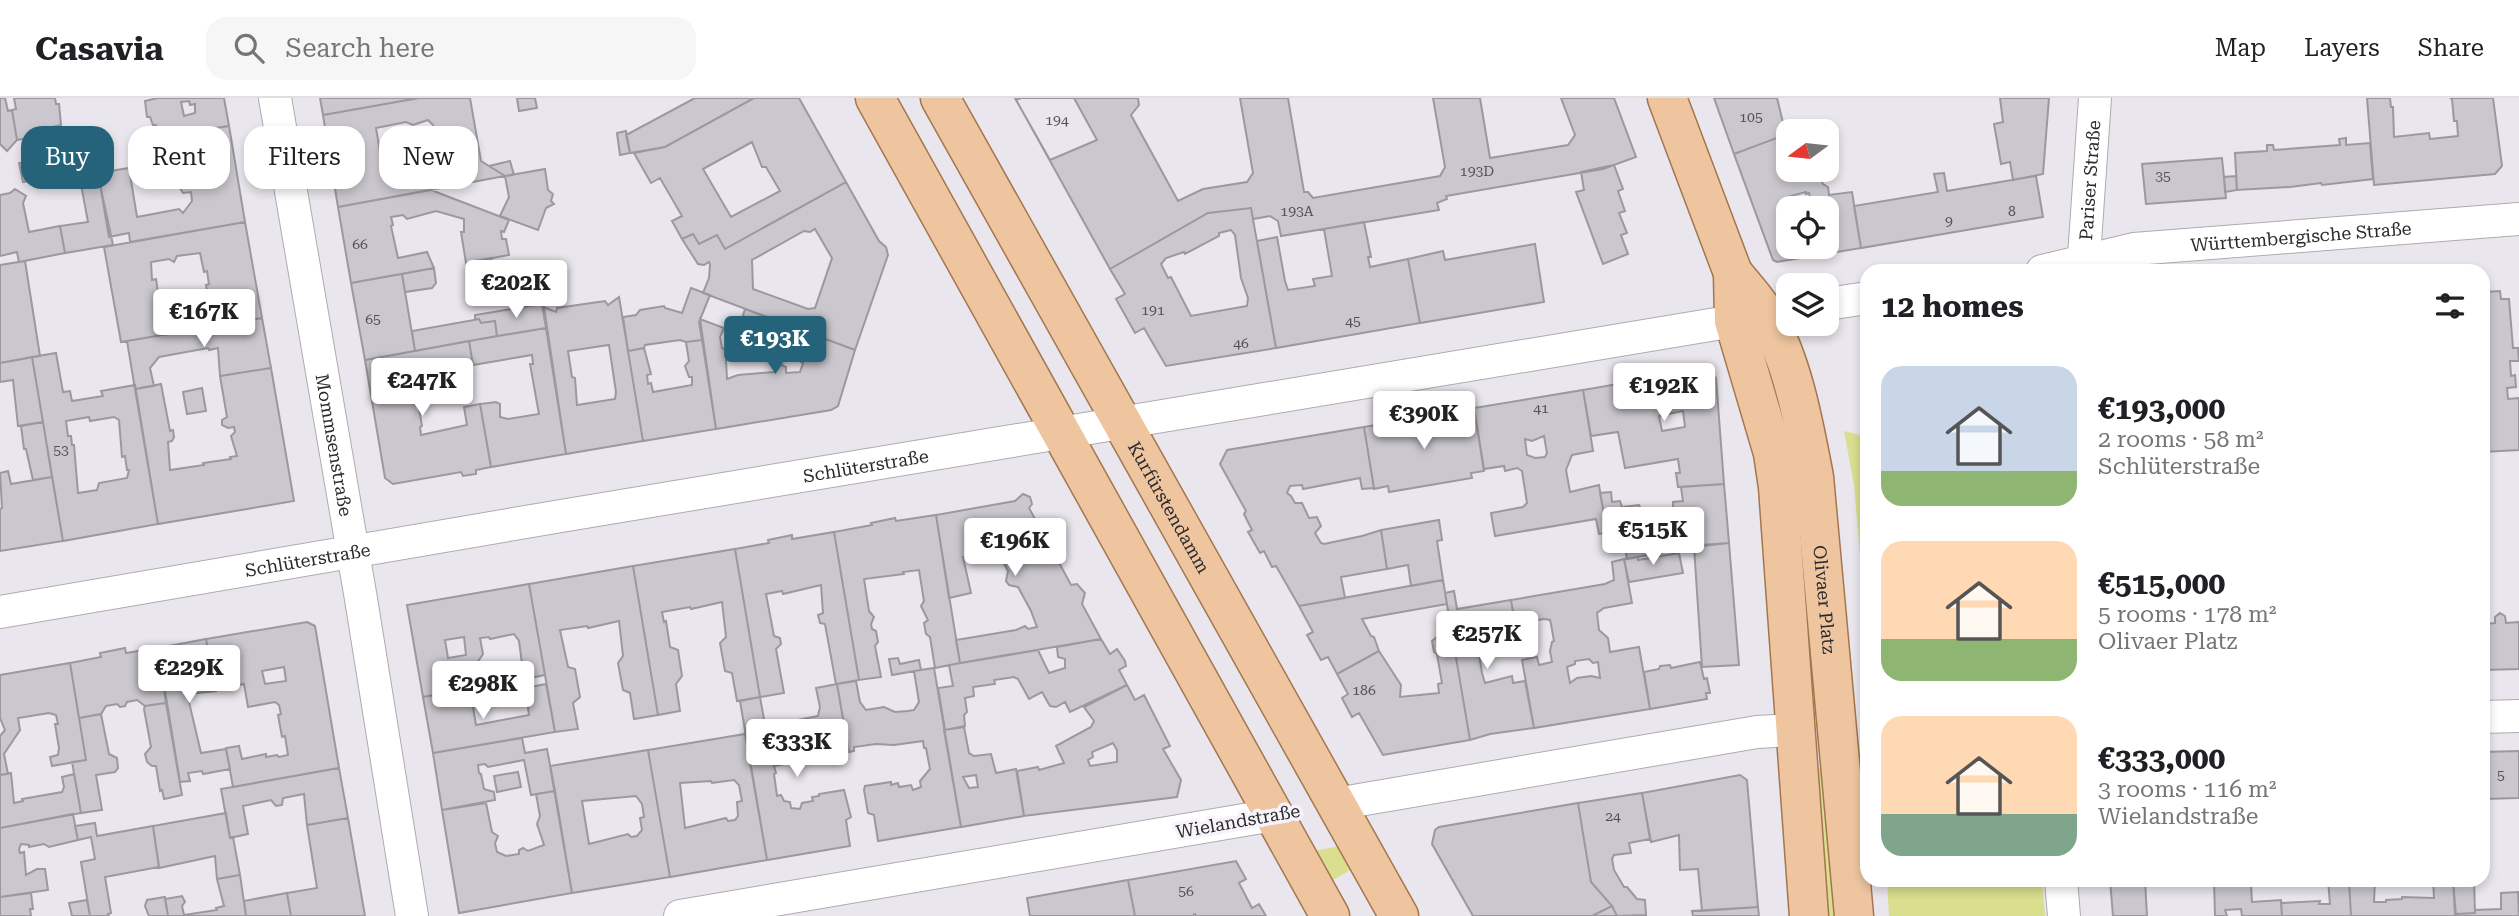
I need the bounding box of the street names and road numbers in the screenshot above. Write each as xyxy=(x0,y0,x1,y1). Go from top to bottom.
street label: Pariser Straße xyxy=(2075,119,2104,241)
street label: Württembergische Straße xyxy=(2190,217,2412,255)
street label: Mommsenstraße xyxy=(312,372,357,518)
street label: Kurfürstendamm xyxy=(1124,437,1215,577)
street label: Schlüterstraße xyxy=(801,445,930,486)
street label: Schlüterstraße xyxy=(243,538,372,580)
street label: Olivaer Platz xyxy=(1810,544,1841,655)
street label: Wielandstraße xyxy=(1174,800,1302,842)

